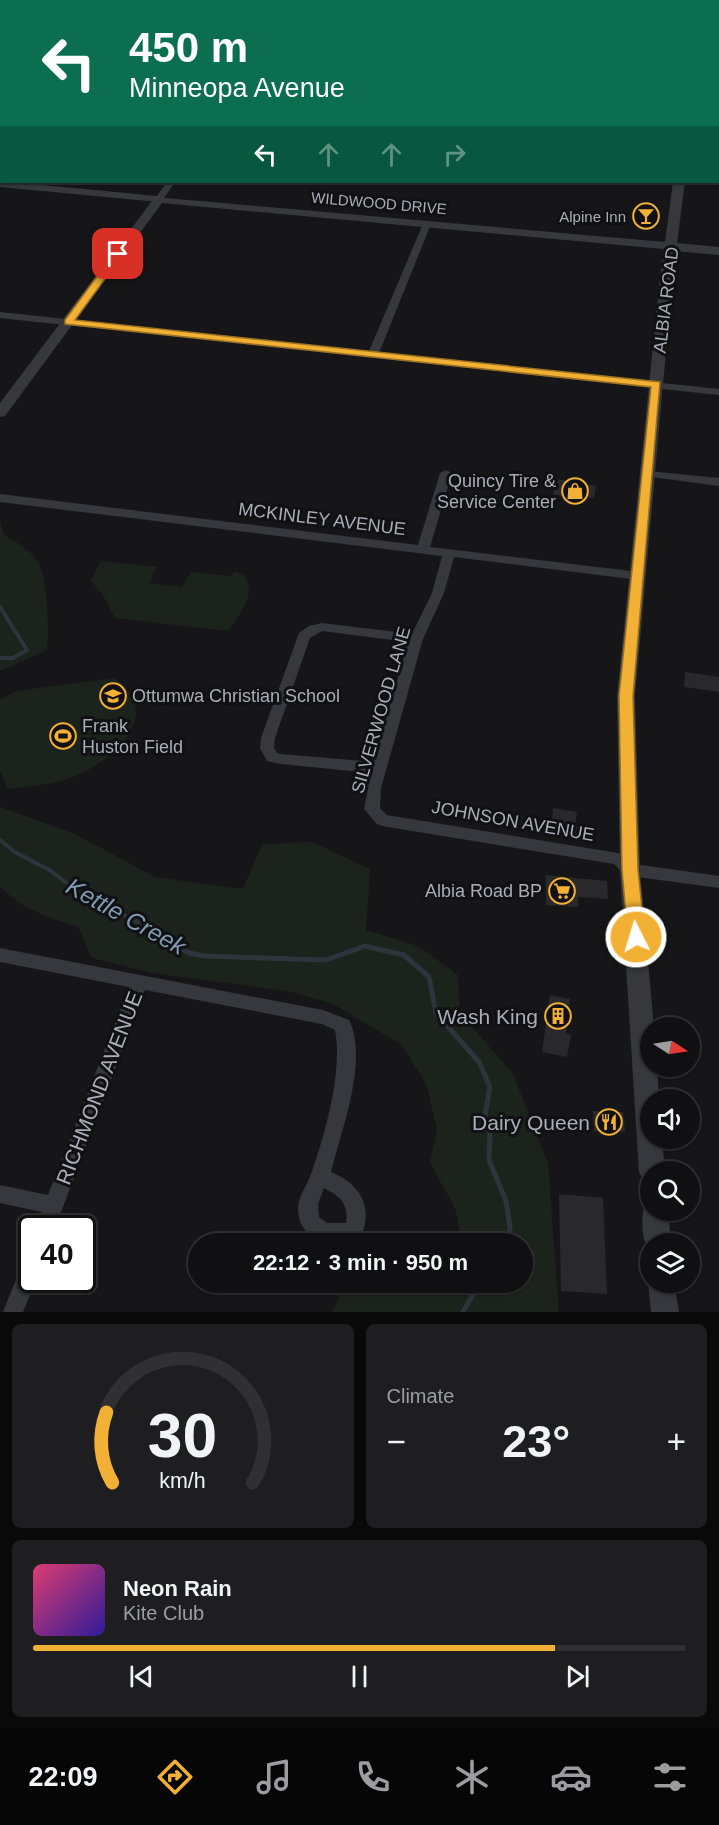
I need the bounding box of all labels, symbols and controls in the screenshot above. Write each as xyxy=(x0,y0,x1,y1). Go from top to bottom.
icon: left xyxy=(30,24,108,102)
text: 450 m xyxy=(129,24,248,71)
text: Minneopa Avenue xyxy=(129,73,345,103)
icon: left xyxy=(249,138,282,171)
icon: ahead xyxy=(312,138,345,171)
icon: ahead xyxy=(375,138,408,171)
icon: right xyxy=(438,138,471,171)
street label: WILDWOOD DRIVE xyxy=(311,189,447,217)
bar icon: Alpine Inn xyxy=(631,201,661,231)
place label: Alpine Inn xyxy=(559,208,626,225)
pin xyxy=(92,228,143,279)
icon: arrive xyxy=(101,237,134,270)
street label: ALBIA ROAD xyxy=(650,246,682,354)
place label: Quincy Tire & Service Center xyxy=(437,471,556,512)
shop icon: Quincy Tire & Service Center xyxy=(560,476,590,506)
street label: MCKINLEY AVENUE xyxy=(237,499,407,539)
street label: SILVERWOOD LANE xyxy=(348,624,414,796)
school or university icon: Ottumwa Christian School xyxy=(98,681,128,711)
place label: Ottumwa Christian School xyxy=(132,686,340,706)
place label: Frank Huston Field xyxy=(82,716,183,757)
sports icon: Frank Huston Field xyxy=(48,721,78,751)
street label: JOHNSON AVENUE xyxy=(430,797,596,845)
water label: Kettle Creek xyxy=(62,872,192,961)
supermarket icon: Albia Road BP xyxy=(547,876,577,906)
place label: Albia Road BP xyxy=(425,881,542,901)
position arrow xyxy=(604,905,668,969)
street label: RICHMOND AVENUE xyxy=(52,988,146,1188)
building icon: Wash King xyxy=(543,1001,573,1031)
place label: Wash King xyxy=(437,1005,538,1028)
north arrow xyxy=(640,1017,700,1077)
map controls xyxy=(640,1017,700,1293)
button: sound xyxy=(640,1089,700,1149)
restaurant icon: Dairy Queen xyxy=(594,1107,624,1137)
place label: Dairy Queen xyxy=(472,1111,590,1134)
button: search xyxy=(640,1161,700,1221)
speed limit sign: 40 xyxy=(18,1215,96,1293)
button: layers xyxy=(640,1233,700,1293)
text: 22:12 · 3 min · 950 m xyxy=(253,1250,468,1275)
text: Climate xyxy=(387,1385,454,1407)
text: 30 xyxy=(148,1401,217,1470)
text: 23° xyxy=(502,1416,570,1467)
text: − xyxy=(387,1423,406,1460)
text: + xyxy=(667,1423,686,1460)
text: km/h xyxy=(160,1469,206,1493)
text: Neon Rain xyxy=(123,1576,232,1601)
text: Kite Club xyxy=(123,1602,204,1624)
icon: previous xyxy=(125,1660,158,1693)
icon: pause xyxy=(343,1660,376,1693)
icon: next xyxy=(561,1660,594,1693)
icon: directions xyxy=(154,1756,196,1798)
icon: music xyxy=(253,1756,295,1798)
icon: phone xyxy=(352,1756,394,1798)
icon: climate xyxy=(451,1756,493,1798)
icon: car xyxy=(550,1756,592,1798)
icon: filters xyxy=(649,1756,691,1798)
text: 22:09 xyxy=(28,1762,97,1792)

